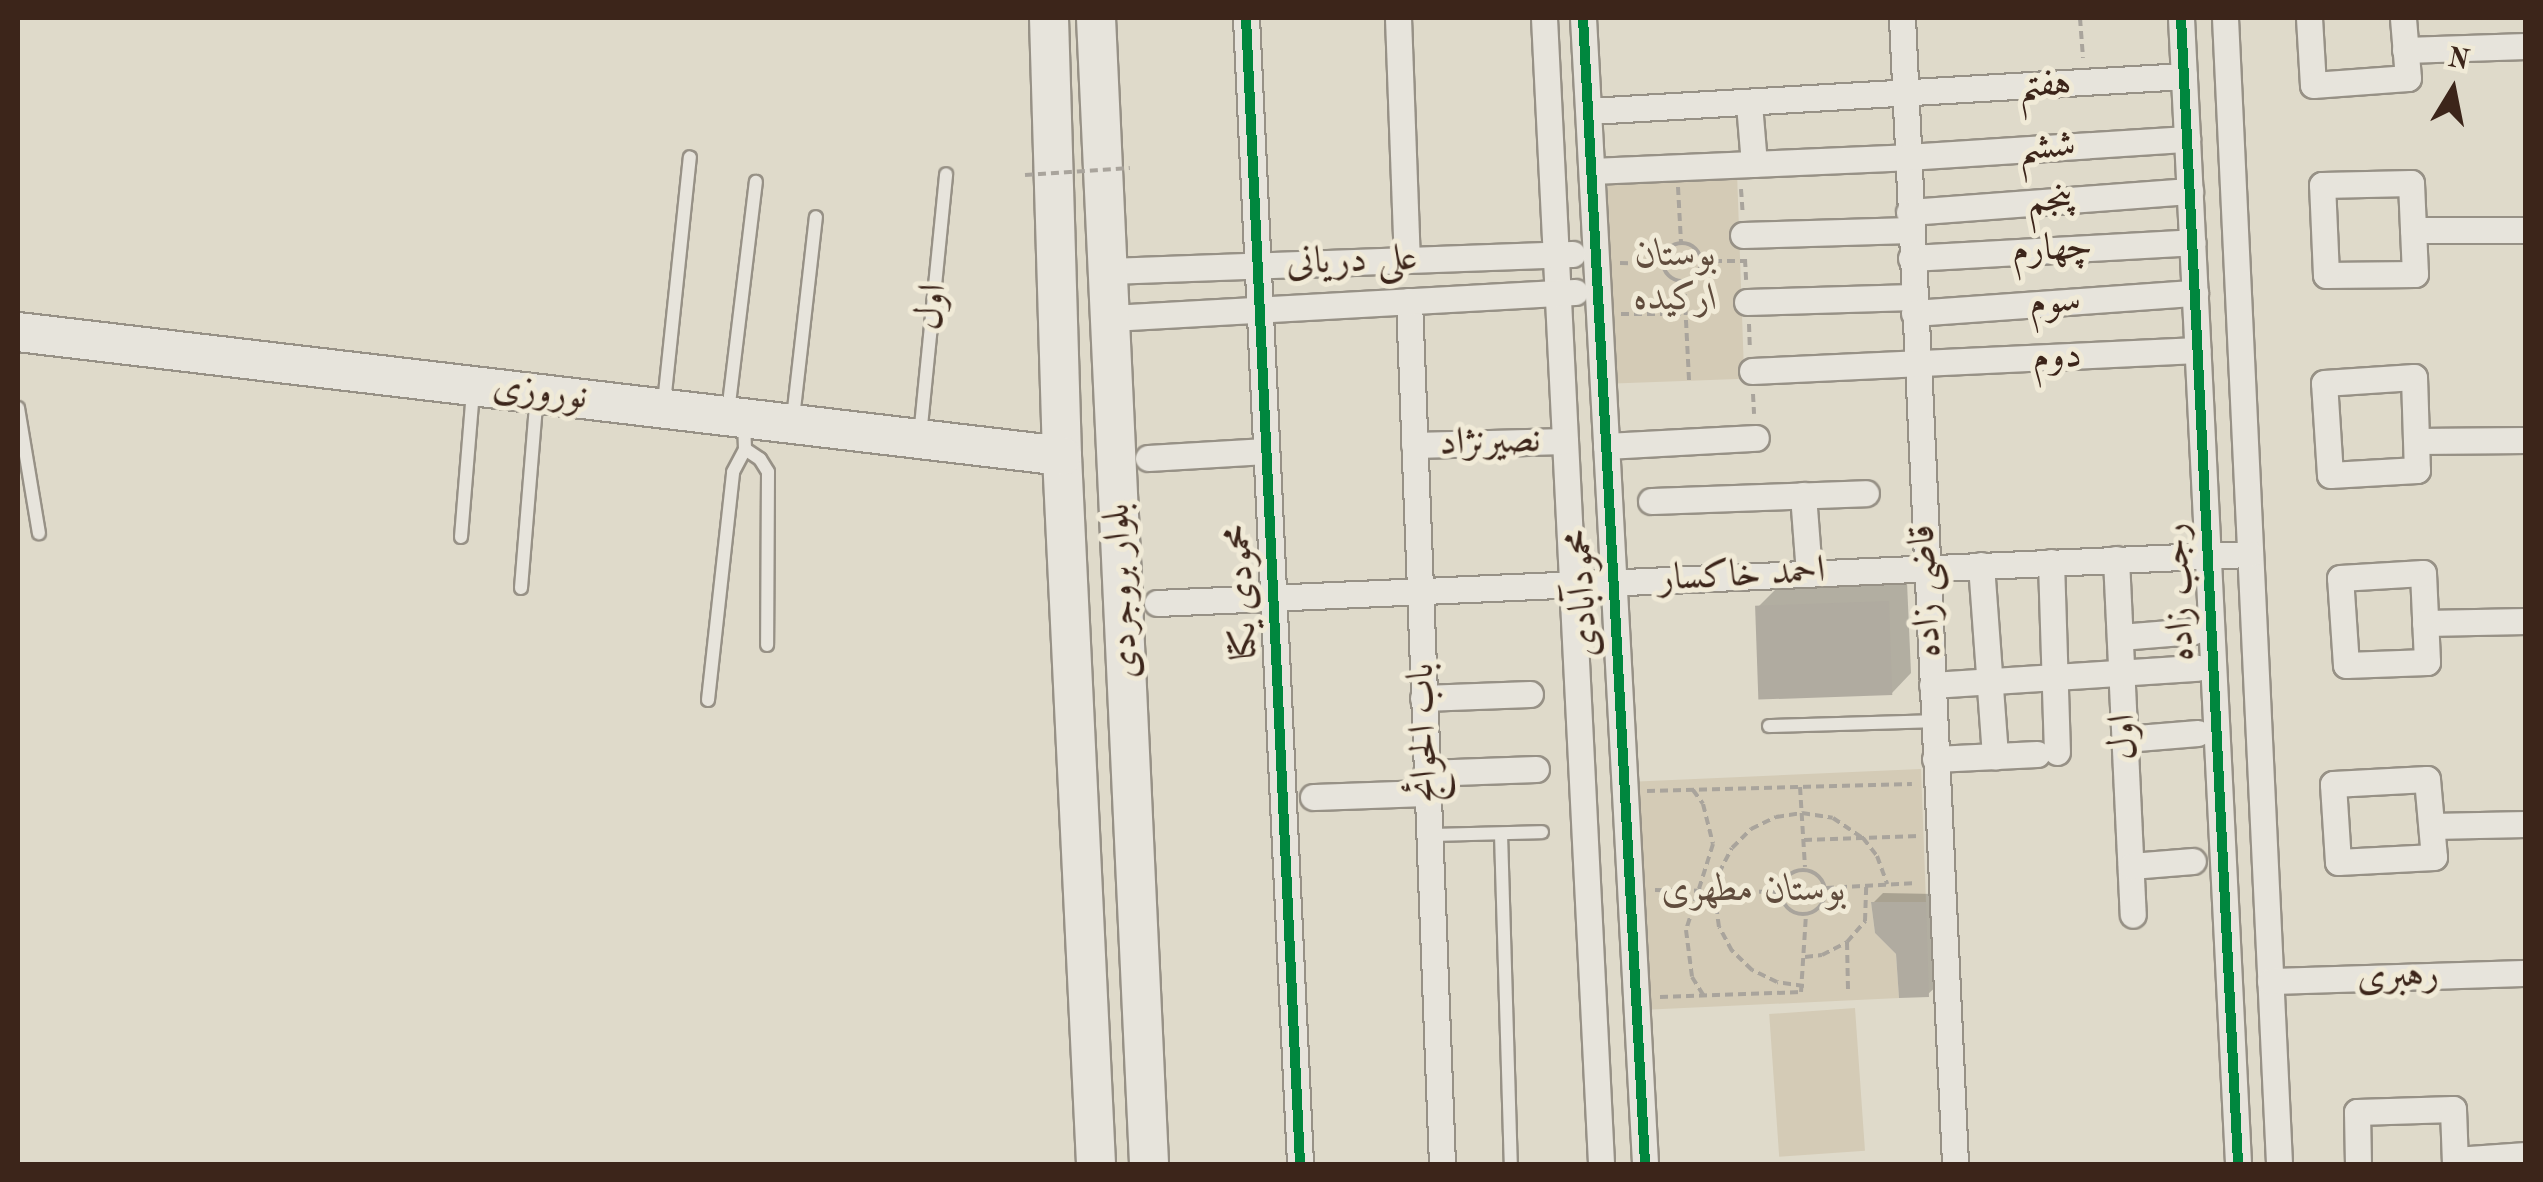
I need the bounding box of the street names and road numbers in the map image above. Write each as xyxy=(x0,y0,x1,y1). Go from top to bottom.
street label: هفتم xyxy=(2017,62,2073,110)
street label: ششم xyxy=(2017,123,2077,173)
street label: پنجم xyxy=(2026,177,2074,225)
street label: چهارم xyxy=(2010,225,2094,275)
street label: علی دریانی xyxy=(1286,237,1418,287)
street label: سوم xyxy=(2028,278,2082,328)
street label: اول xyxy=(908,282,958,332)
street label: دوم xyxy=(2031,334,2083,382)
street label: نوروزی xyxy=(490,365,590,421)
street label: نصیرنژاد xyxy=(1438,418,1542,468)
street label: بلوار بروجردی xyxy=(1096,502,1150,680)
street label: رجب زاده xyxy=(2154,522,2206,662)
street label: محمودی یکتا xyxy=(1217,523,1269,661)
street label: قاضی زاده xyxy=(1901,523,1953,659)
street label: محمودآبادی xyxy=(1558,528,1610,658)
street label: احمد خاکسار xyxy=(1658,549,1826,603)
street label: باب الحوائج xyxy=(1400,662,1450,804)
street label: اول xyxy=(2101,713,2149,761)
street label: رهبری xyxy=(2356,953,2440,1001)

